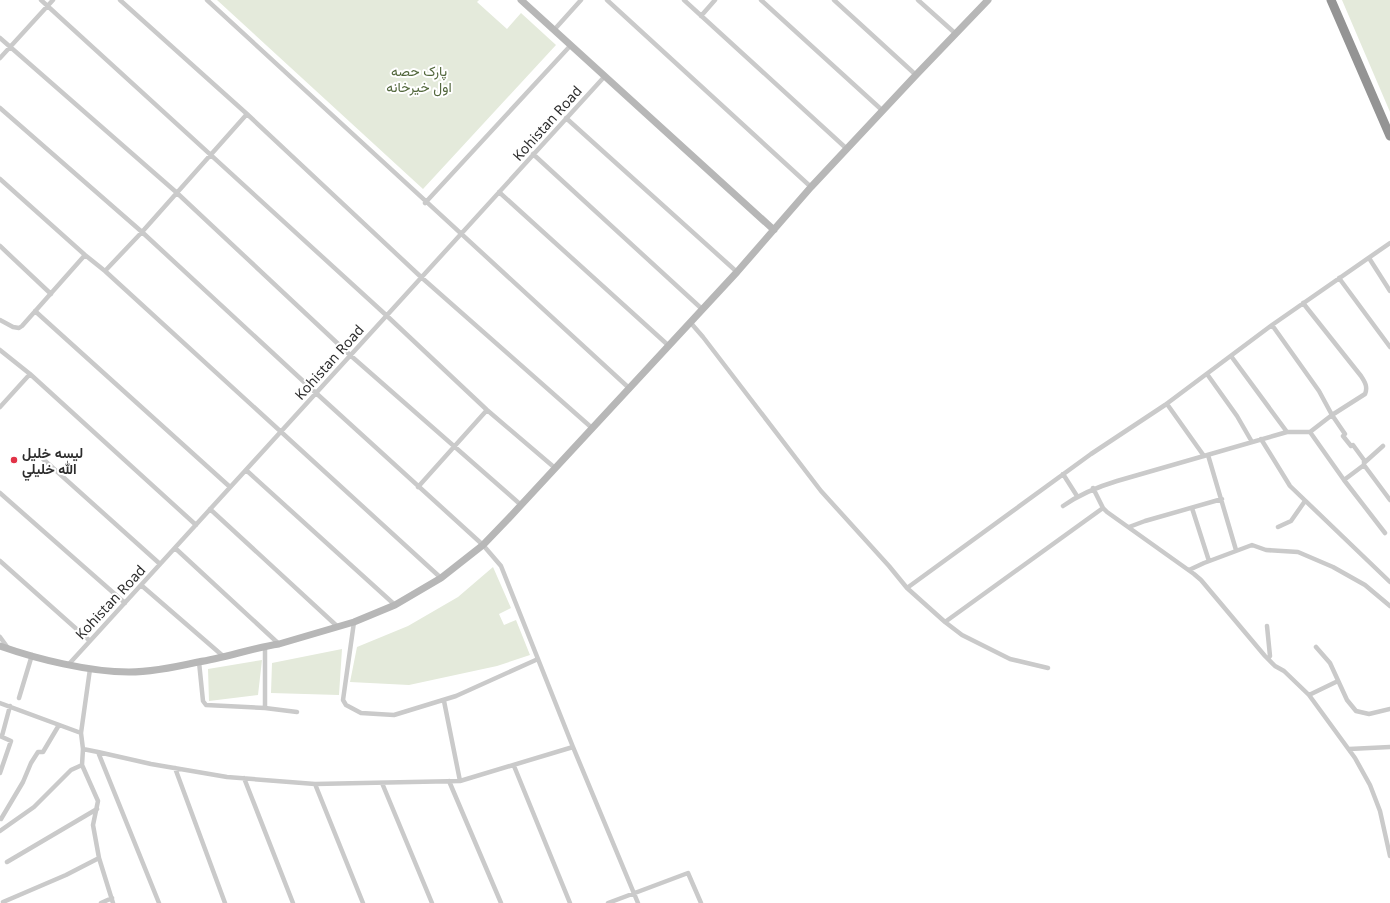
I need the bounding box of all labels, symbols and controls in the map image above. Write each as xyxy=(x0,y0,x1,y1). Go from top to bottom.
park label: پارک حصه اول خیرخانه xyxy=(386,61,452,97)
street label: Kohistan Road xyxy=(508,81,586,165)
street label: Kohistan Road xyxy=(290,320,368,404)
place label: ليسه خليل الله خليلي xyxy=(22,443,83,481)
marker: ليسه خليل الله خليلي xyxy=(9,455,19,465)
street label: Kohistan Road xyxy=(71,561,149,643)

